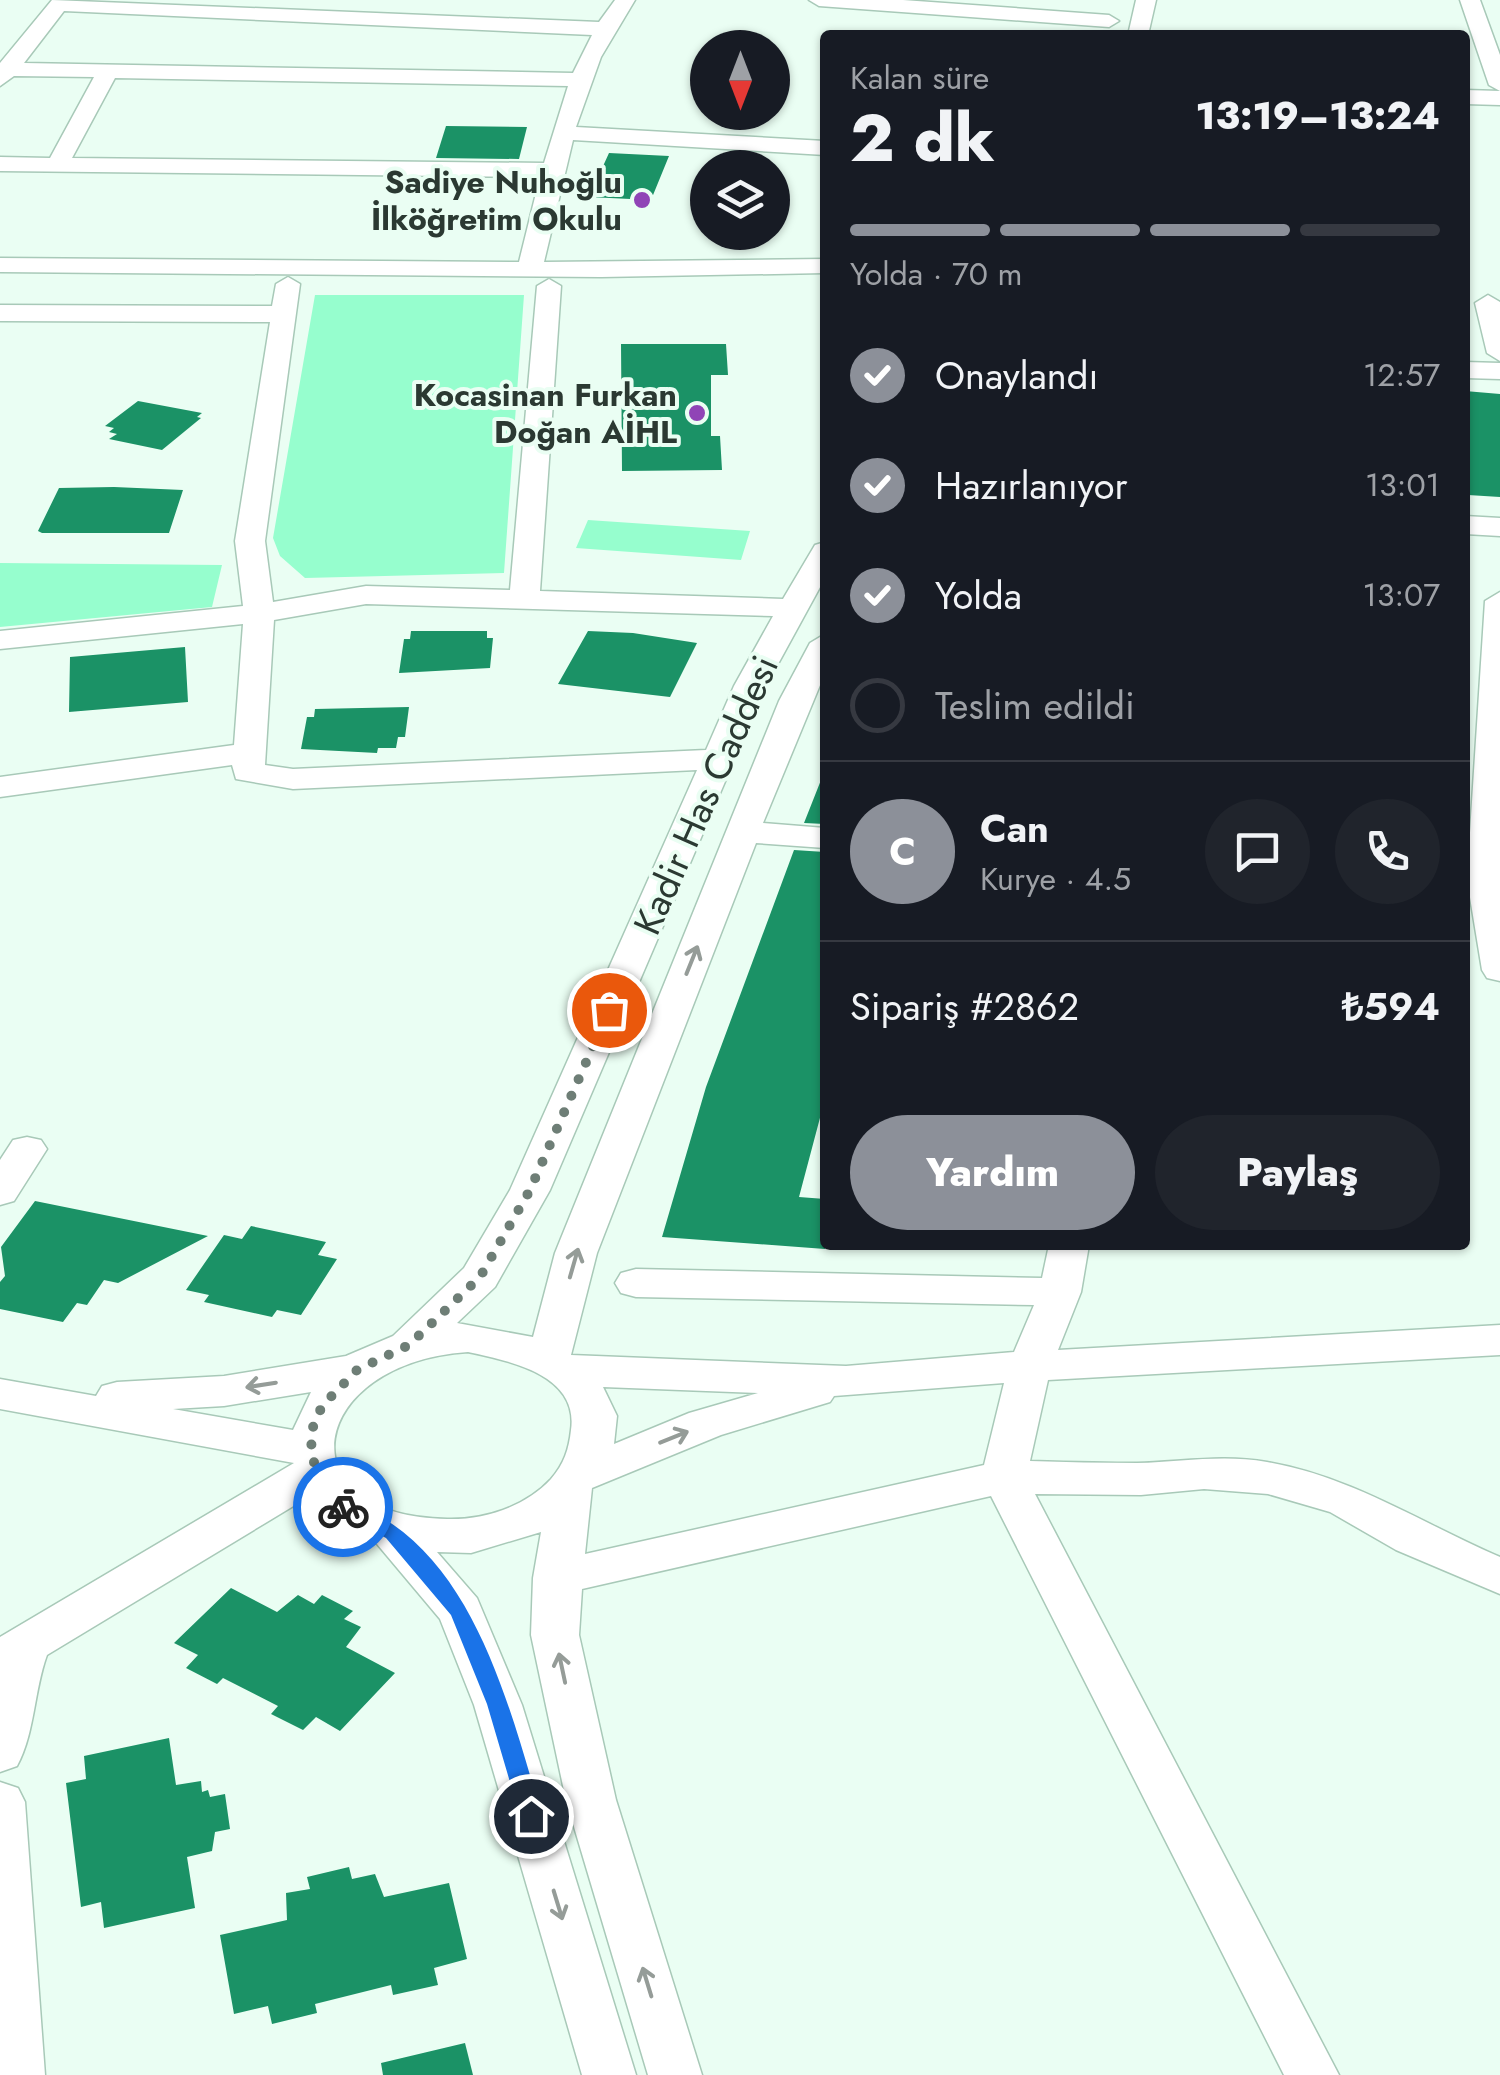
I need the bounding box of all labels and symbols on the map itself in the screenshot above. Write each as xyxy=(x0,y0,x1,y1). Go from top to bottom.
north arrow xyxy=(690,30,790,130)
place label: Sadiye Nuhoğlu İlköğretim Okulu xyxy=(371,159,622,242)
marker: Sadiye Nuhoğlu İlköğretim Okulu xyxy=(631,189,653,211)
place label: Kocasinan Furkan Doğan AİHL xyxy=(414,372,677,455)
marker: Kocasinan Furkan Doğan AİHL xyxy=(686,402,708,424)
street label: Kadir Has Caddesi xyxy=(619,646,792,943)
one-way arrow xyxy=(685,946,703,976)
pin xyxy=(567,968,652,1053)
one-way arrow xyxy=(566,1248,584,1279)
one-way arrow xyxy=(245,1376,277,1394)
one-way arrow xyxy=(658,1426,689,1444)
courier xyxy=(293,1457,393,1557)
one-way arrow xyxy=(552,1653,570,1685)
pin xyxy=(489,1774,574,1859)
one-way arrow xyxy=(550,1888,568,1920)
one-way arrow xyxy=(637,1966,655,1998)

